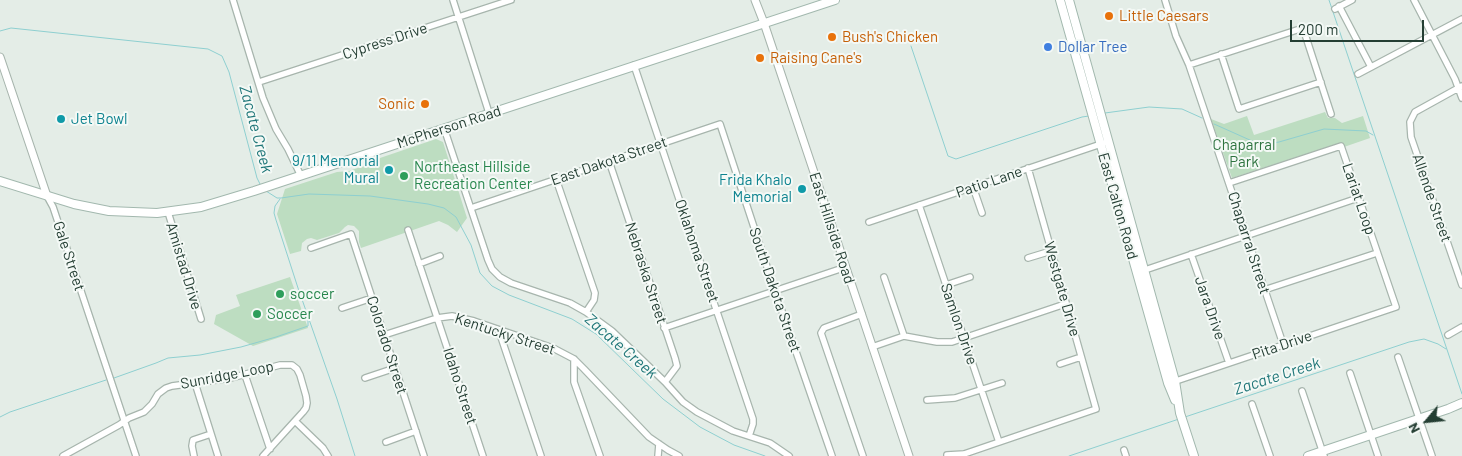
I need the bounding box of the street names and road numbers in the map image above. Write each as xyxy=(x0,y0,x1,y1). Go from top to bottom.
street label: Cypress Drive xyxy=(340,19,430,63)
street label: McPherson Road xyxy=(395,102,503,152)
street label: East Dakota Street xyxy=(549,133,669,189)
street label: East Calton Road xyxy=(1094,151,1142,261)
street label: Allende Street xyxy=(1408,152,1456,244)
street label: Lariat Loop xyxy=(1338,161,1380,237)
street label: Patio Lane xyxy=(953,162,1025,202)
street label: East Hillside Road xyxy=(805,170,859,286)
street label: Chaparral Street xyxy=(1224,189,1274,297)
street label: Oklahoma Street xyxy=(671,197,723,305)
street label: Gale Street xyxy=(49,219,89,293)
street label: Amistad Drive xyxy=(162,220,206,312)
street label: Nebraska Street xyxy=(621,220,671,326)
street label: South Dakota Street xyxy=(745,225,805,355)
street label: Westgate Drive xyxy=(1040,239,1084,339)
street label: Jara Drive xyxy=(1191,274,1229,342)
street label: Samlon Drive xyxy=(937,281,981,367)
street label: Colorado Street xyxy=(363,294,411,396)
street label: Kentucky Street xyxy=(452,309,558,359)
street label: Pita Drive xyxy=(1250,326,1314,364)
street label: Idaho Street xyxy=(439,345,481,427)
street label: Sunridge Loop xyxy=(179,357,275,393)

